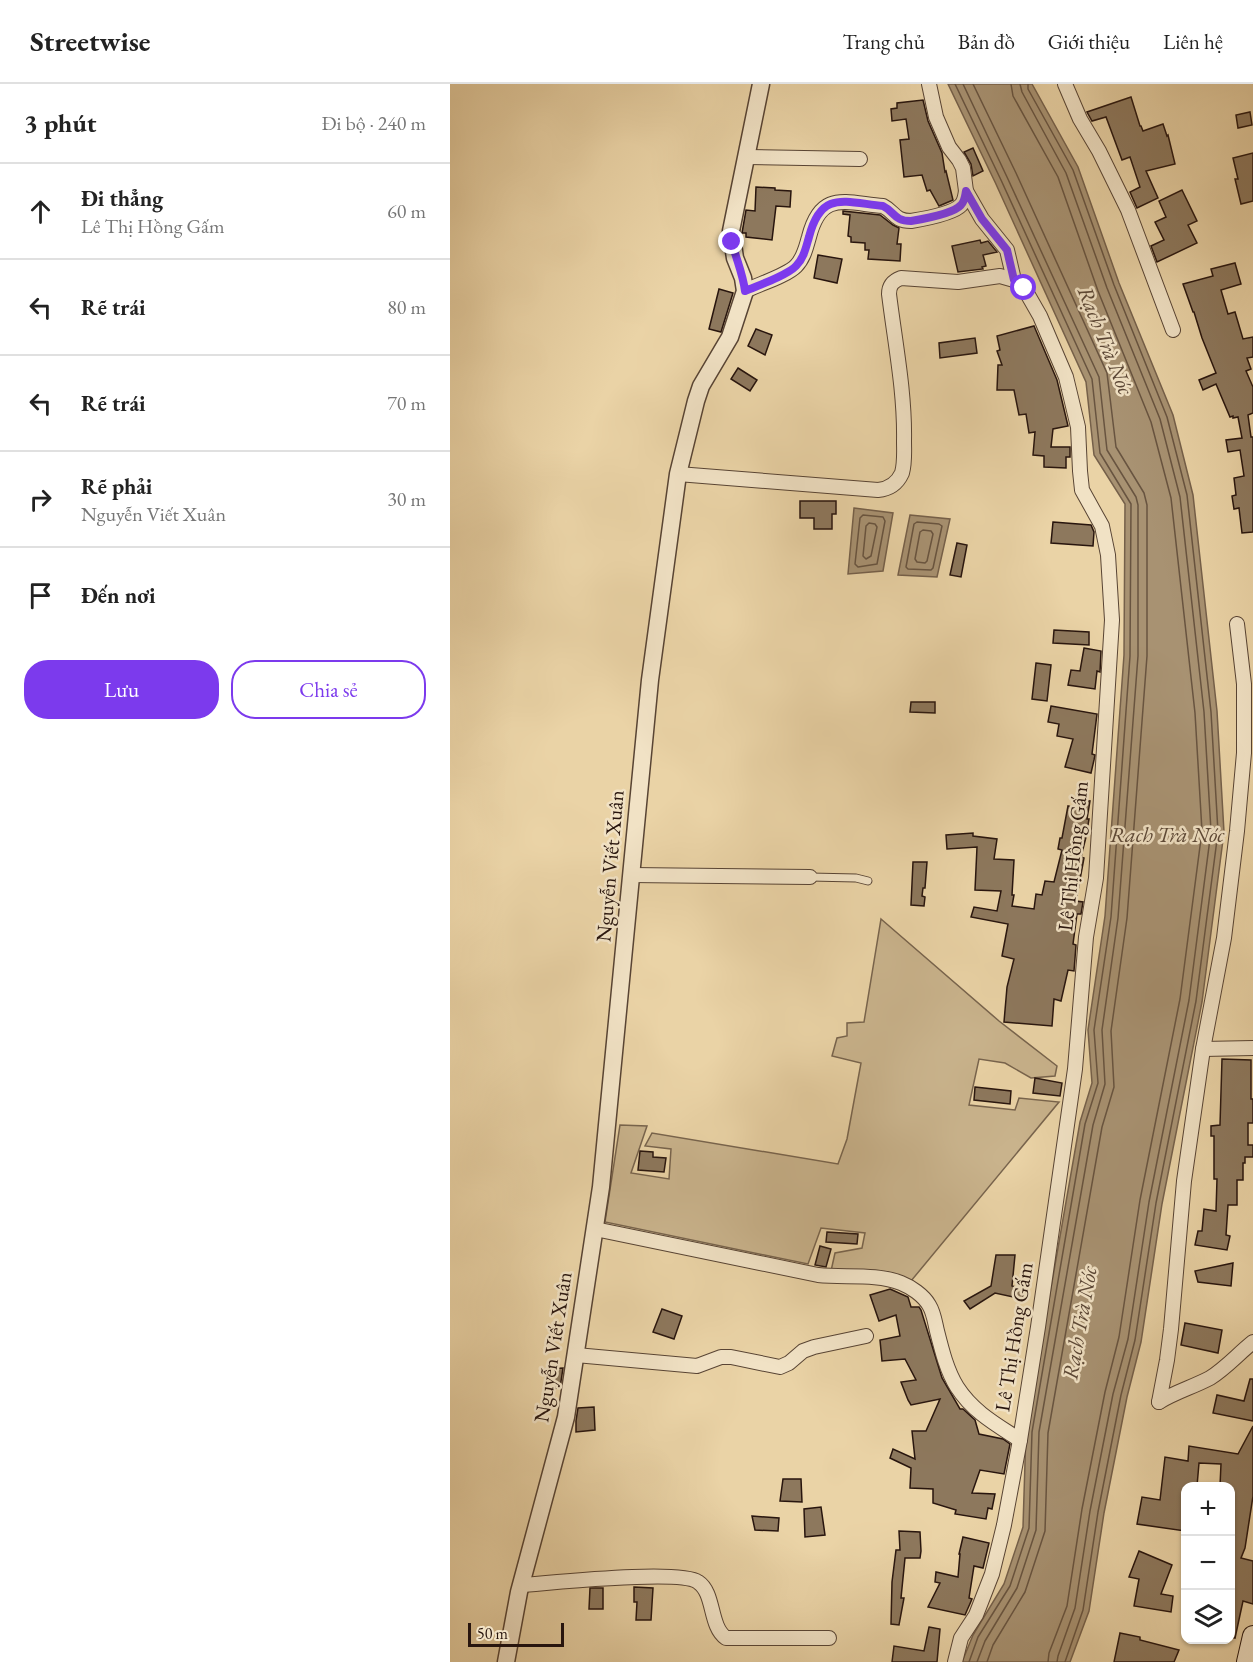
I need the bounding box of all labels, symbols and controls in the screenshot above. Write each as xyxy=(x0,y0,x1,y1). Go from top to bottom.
text: Streetwise xyxy=(30,23,150,59)
text: Trang chủ xyxy=(843,28,925,55)
text: Bản đồ xyxy=(958,28,1015,55)
text: Giới thiệu xyxy=(1048,28,1130,55)
text: Liên hệ xyxy=(1163,28,1223,55)
text: 3 phút xyxy=(24,106,96,140)
text: Đi bộ · 240 m xyxy=(321,110,426,136)
text: Đi thẳng xyxy=(81,184,163,213)
icon: ahead xyxy=(24,195,57,228)
text: 60 m xyxy=(387,198,426,224)
text: Lê Thị Hồng Gấm xyxy=(81,213,225,239)
route end xyxy=(718,228,744,254)
route start xyxy=(1010,274,1036,300)
water label: Rạch Trà Nóc xyxy=(1071,282,1141,400)
icon: left xyxy=(24,291,57,324)
text: Rẽ trái xyxy=(81,293,146,322)
text: 80 m xyxy=(387,294,426,320)
icon: left xyxy=(24,387,57,420)
text: Rẽ trái xyxy=(81,389,146,418)
text: 70 m xyxy=(387,390,426,416)
text: Rẽ phải xyxy=(81,472,152,501)
icon: right xyxy=(24,483,57,516)
text: 30 m xyxy=(387,486,426,512)
text: Nguyễn Viết Xuân xyxy=(81,501,226,527)
icon: arrive xyxy=(24,579,57,612)
text: Đến nơi xyxy=(81,581,156,610)
button: Lưu xyxy=(24,660,219,719)
button: Chia sẻ xyxy=(231,660,426,719)
street label: Lê Thị Hồng Gấm xyxy=(1051,780,1094,932)
street label: Nguyễn Viết Xuân xyxy=(589,789,630,943)
water label: Rạch Trà Nóc xyxy=(1110,820,1225,849)
street label: Lê Thị Hồng Gấm xyxy=(988,1260,1039,1413)
water label: Rạch Trà Nóc xyxy=(1055,1263,1104,1382)
street label: Nguyễn Viết Xuân xyxy=(527,1270,578,1424)
map controls xyxy=(1181,1482,1235,1644)
button: + xyxy=(1181,1482,1235,1536)
button: − xyxy=(1181,1536,1235,1590)
button: layers xyxy=(1181,1590,1235,1644)
scale bar xyxy=(468,1620,564,1648)
text: 50 m xyxy=(477,1623,508,1644)

